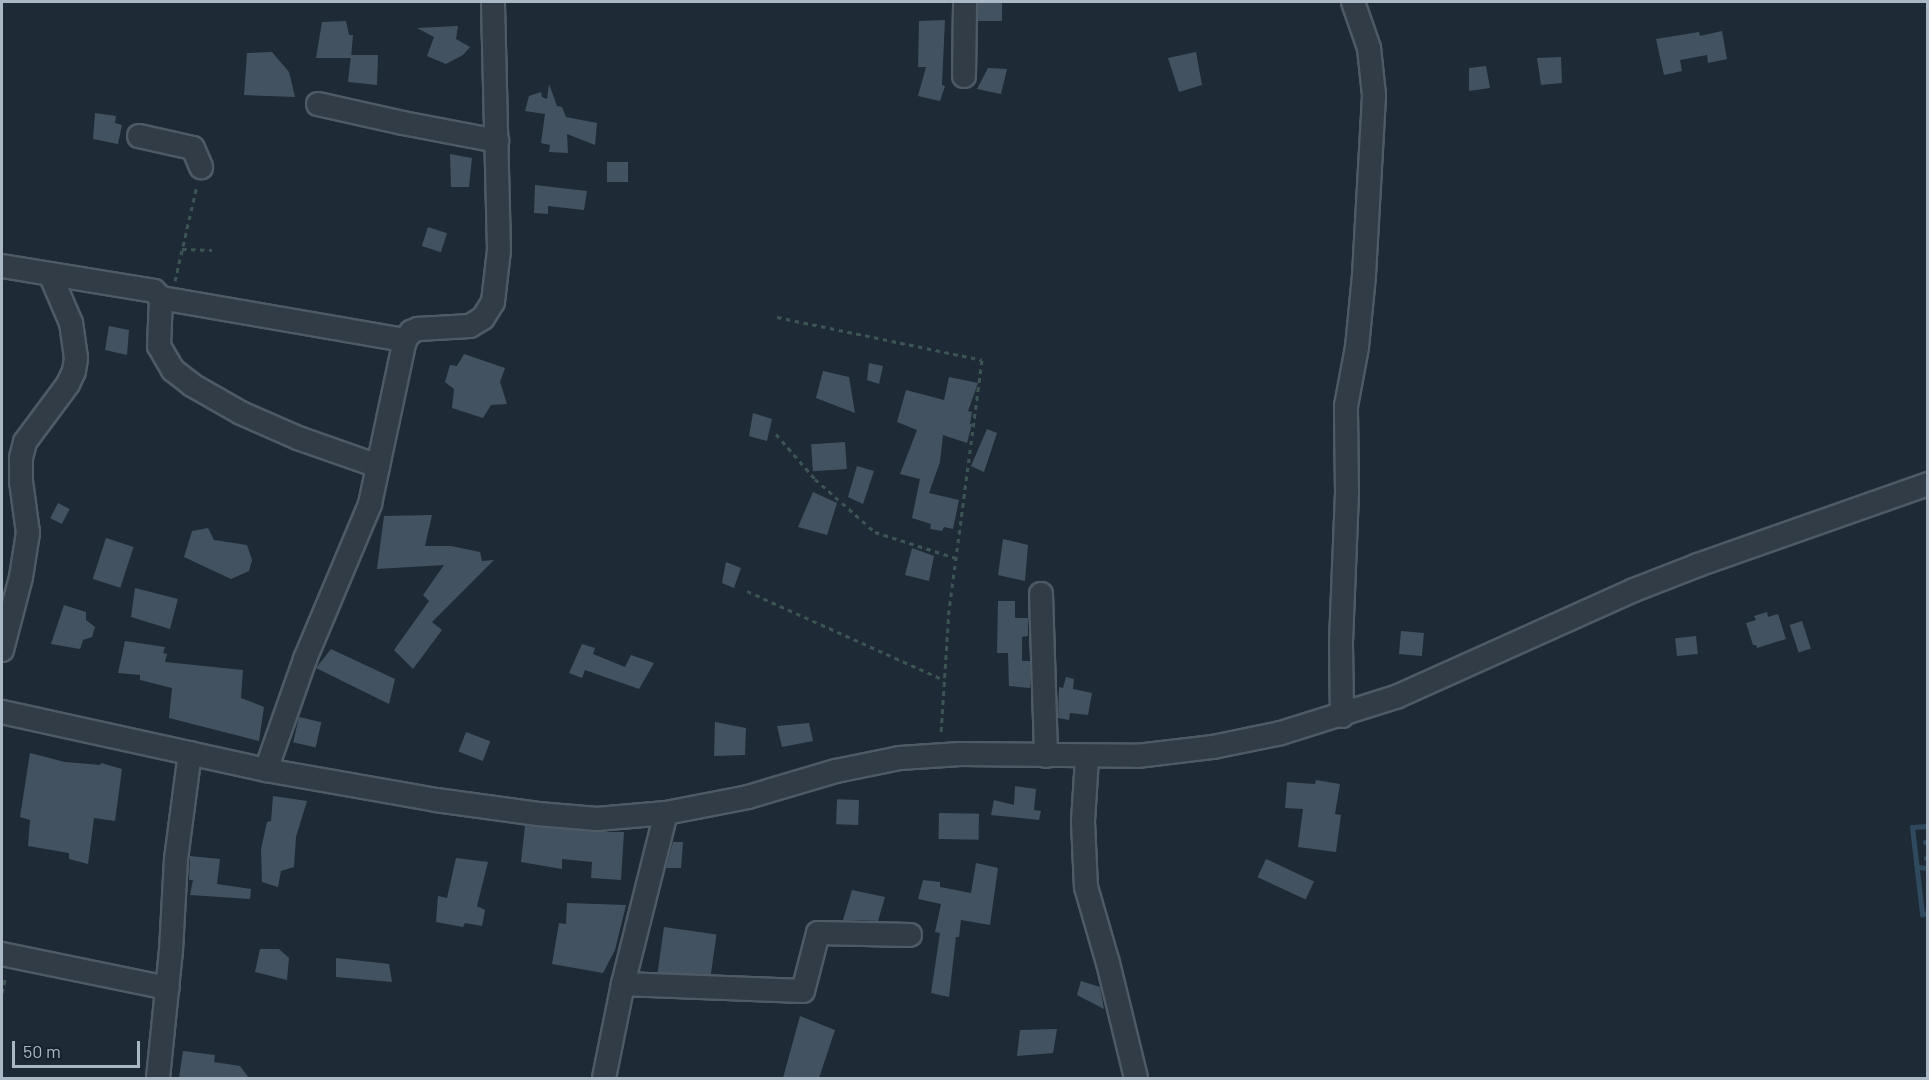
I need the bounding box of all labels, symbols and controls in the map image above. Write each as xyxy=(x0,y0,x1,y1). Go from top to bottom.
scale bar xyxy=(15,1029,142,1067)
text: 50 m xyxy=(23,1040,61,1062)

